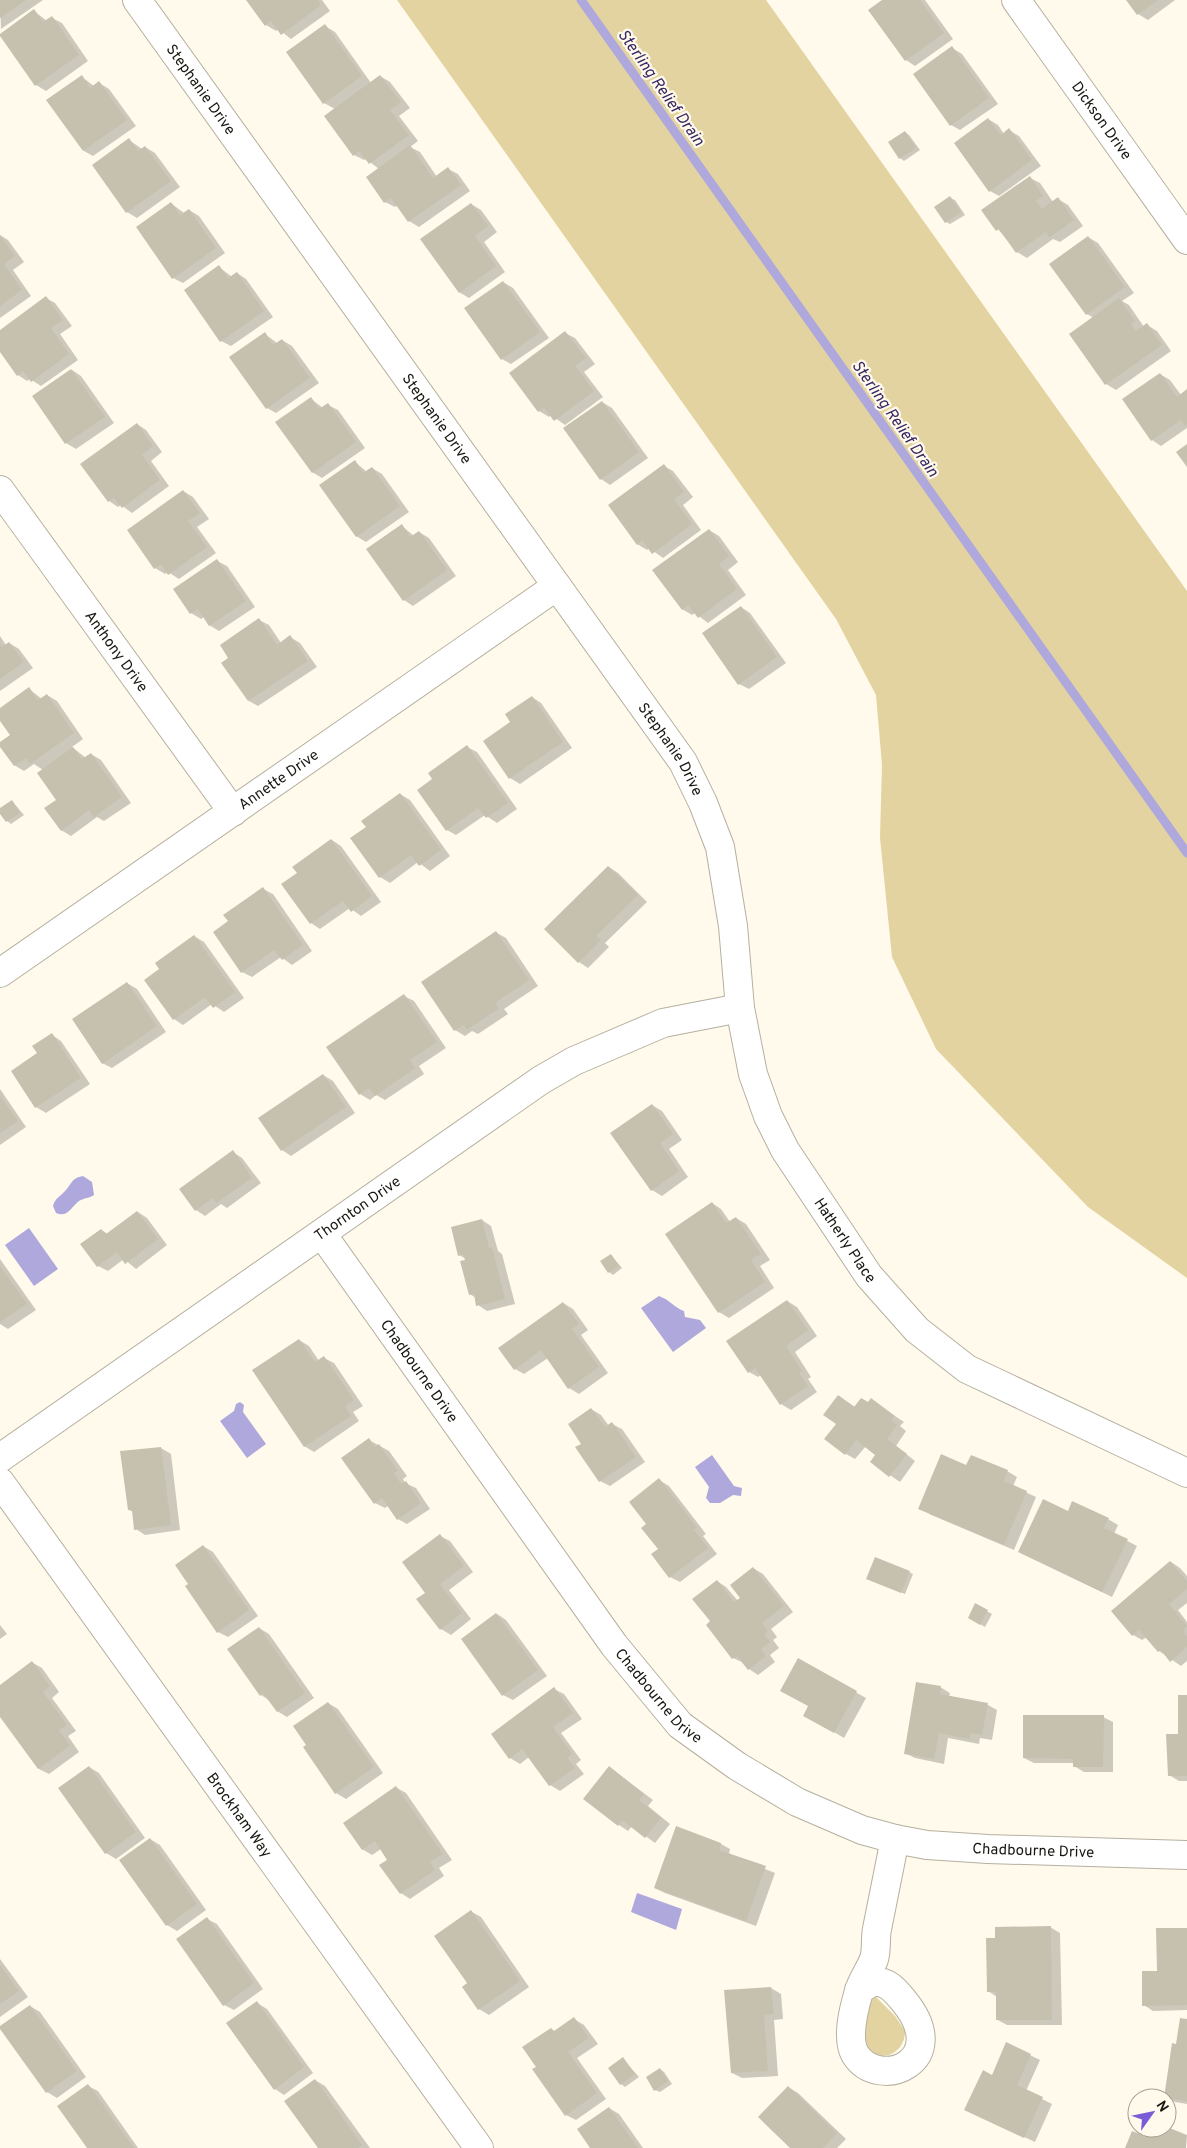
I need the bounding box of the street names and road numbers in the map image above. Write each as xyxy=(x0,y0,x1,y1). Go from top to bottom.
street label: Stephanie Drive xyxy=(161,41,239,139)
street label: Dickson Drive xyxy=(1066,78,1135,164)
street label: Stephanie Drive xyxy=(397,370,475,469)
street label: Anthony Drive xyxy=(80,608,151,697)
street label: Stephanie Drive xyxy=(633,700,706,799)
street label: Annette Drive xyxy=(235,746,323,815)
street label: Thornton Drive xyxy=(311,1173,405,1246)
street label: Hatherly Place xyxy=(809,1195,879,1288)
street label: Chadbourne Drive xyxy=(375,1317,461,1427)
street label: Chadbourne Drive xyxy=(610,1645,705,1749)
street label: Brockham Way xyxy=(201,1770,275,1862)
street label: Chadbourne Drive xyxy=(972,1840,1094,1863)

